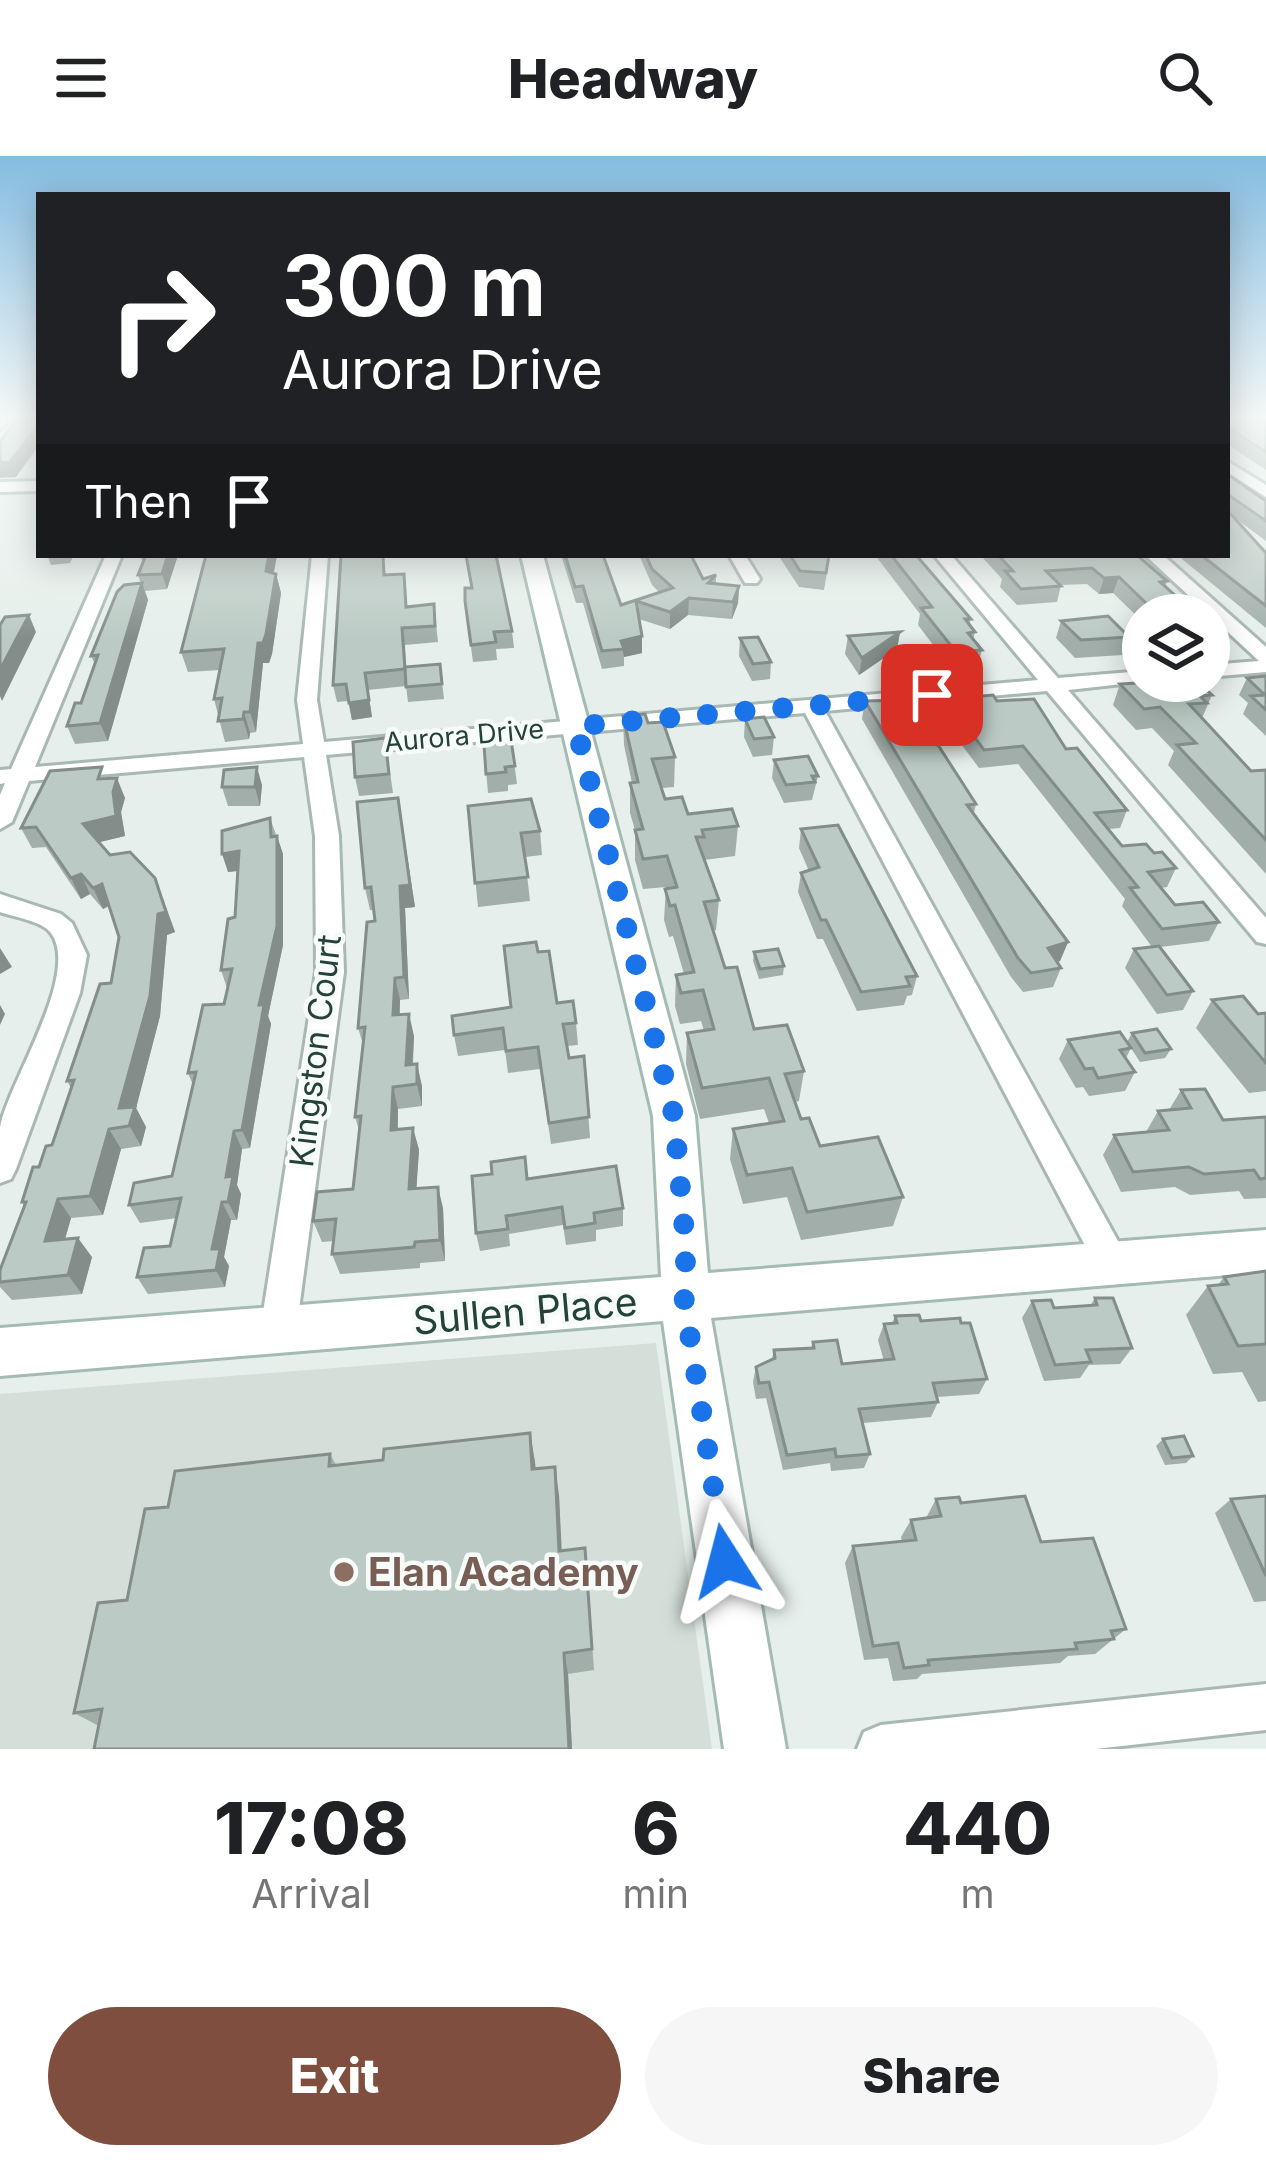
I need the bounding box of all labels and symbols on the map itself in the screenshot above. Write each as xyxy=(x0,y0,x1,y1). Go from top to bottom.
pin xyxy=(881,644,983,746)
street label: Aurora Drive xyxy=(383,712,545,759)
street label: Kingston Court xyxy=(281,932,349,1170)
street label: Sullen Place xyxy=(411,1277,639,1344)
position arrow xyxy=(662,1498,788,1624)
place label: Elan Academy xyxy=(368,1548,639,1595)
marker: Elan Academy xyxy=(331,1559,357,1585)

